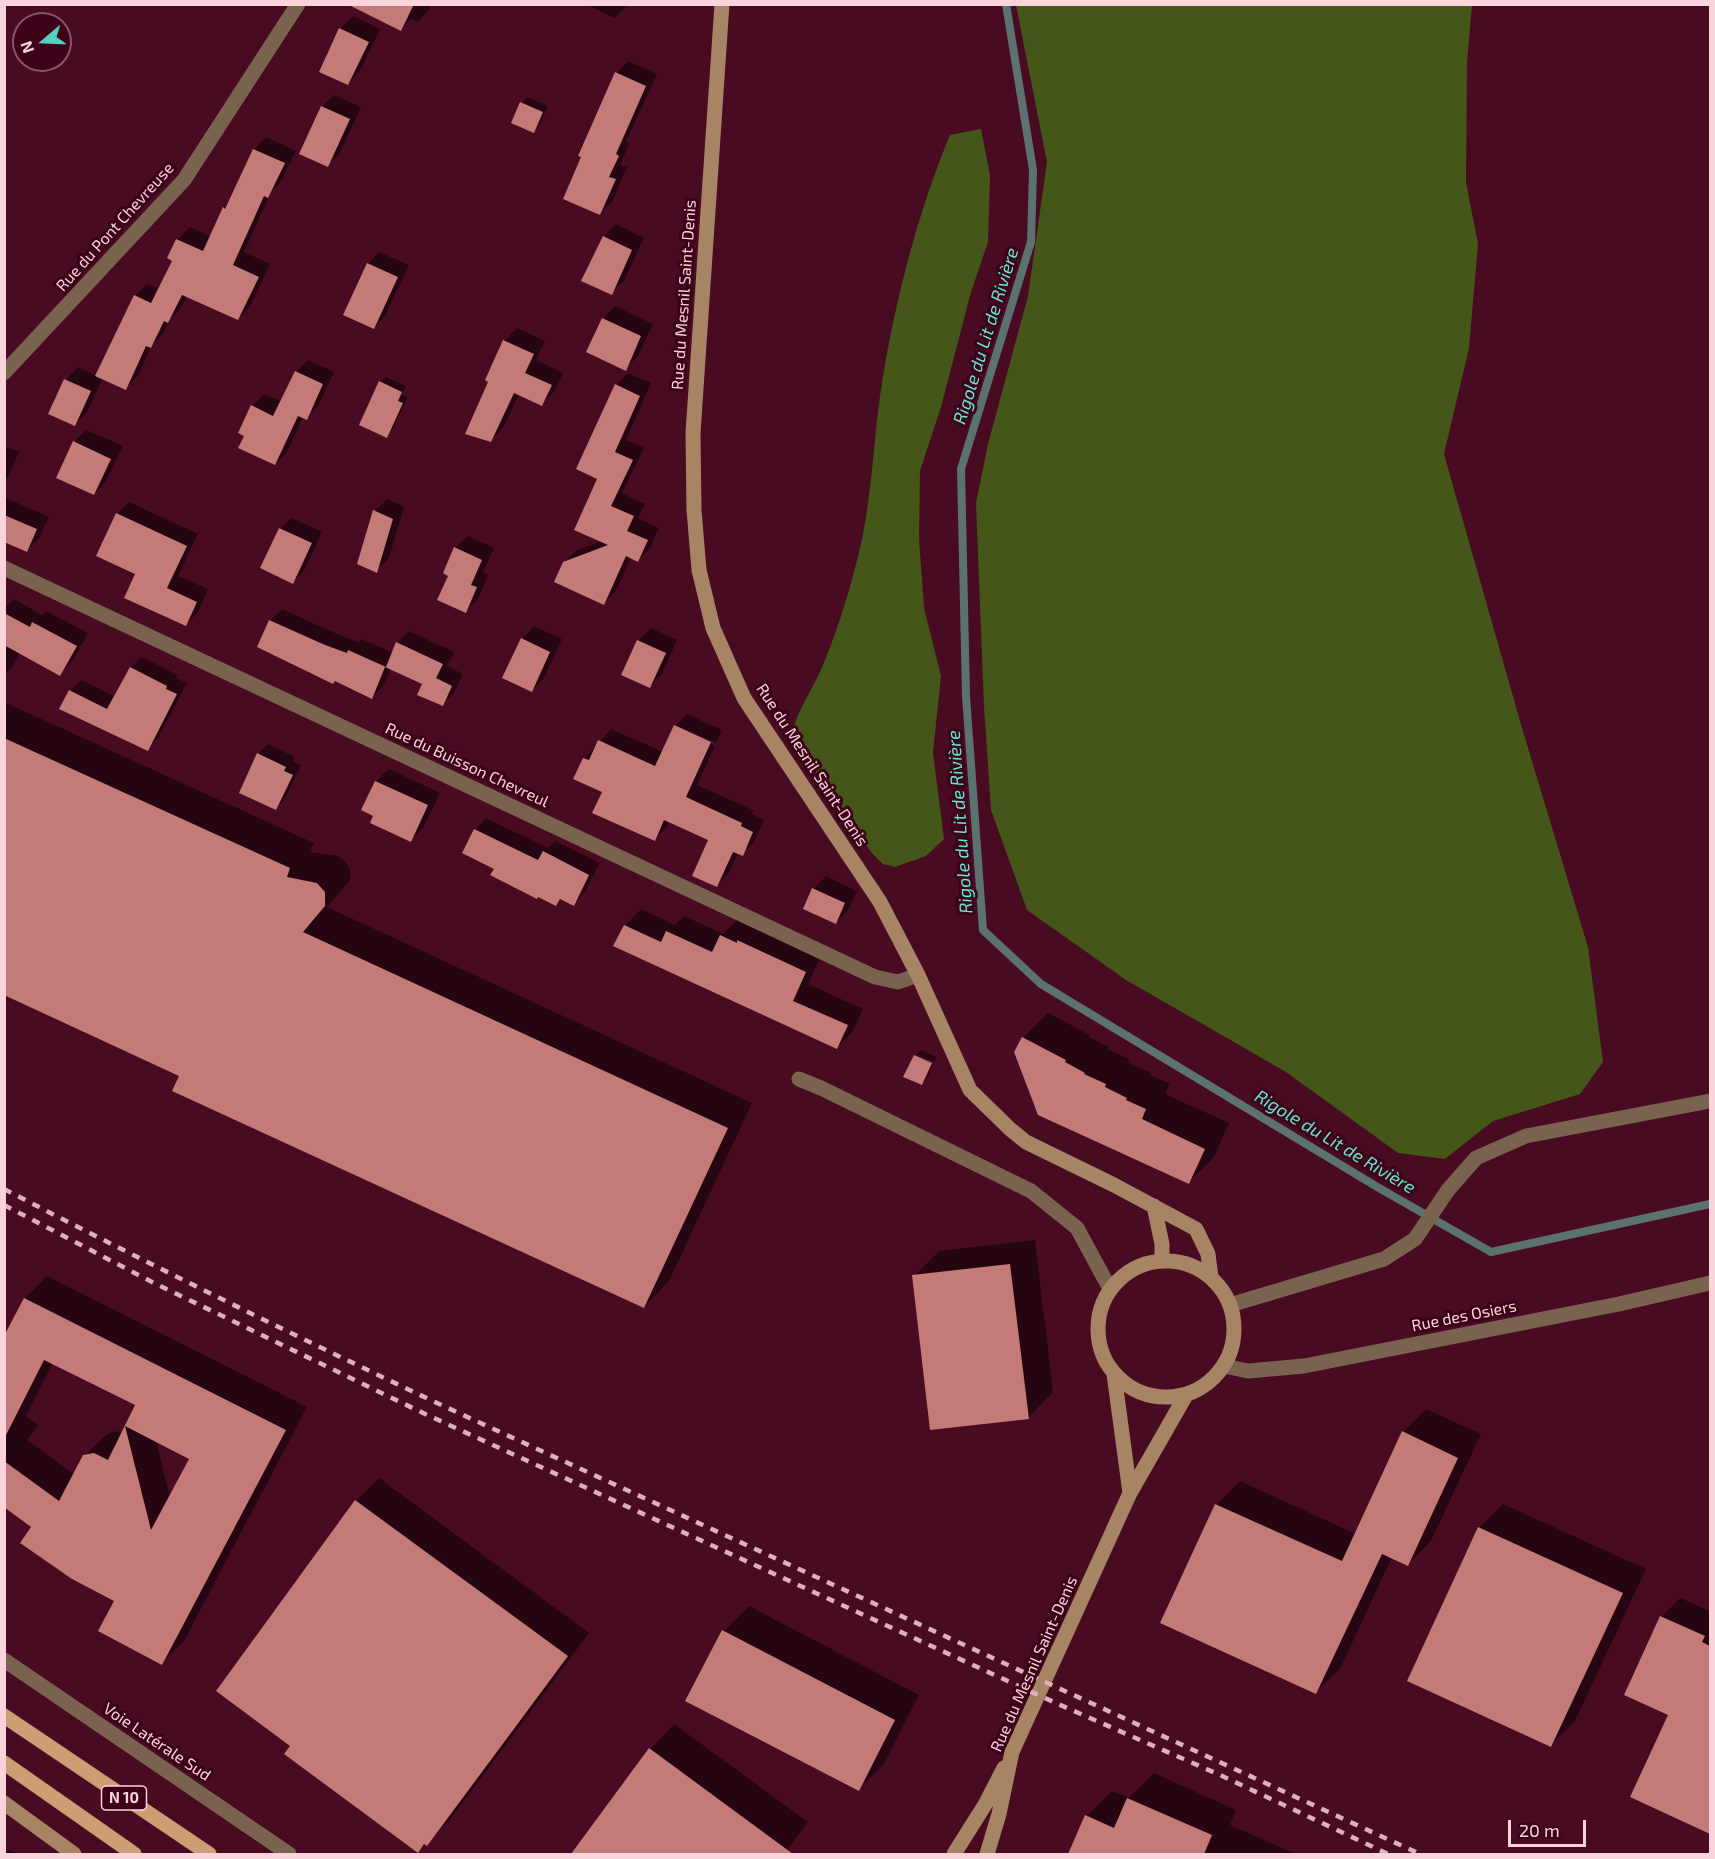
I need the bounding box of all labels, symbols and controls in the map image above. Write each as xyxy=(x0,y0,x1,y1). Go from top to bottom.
north arrow xyxy=(12,12,72,72)
text: N xyxy=(16,39,37,56)
street label: Rue du Pont Chevreuse xyxy=(52,159,178,295)
street label: Rue du Mesnil Saint-Denis xyxy=(668,199,700,391)
water label: Rigole du Lit de Rivière xyxy=(949,245,1023,427)
street label: Rue du Mesnil Saint-Denis xyxy=(752,680,872,850)
street label: Rue du Buisson Chevreul xyxy=(382,719,552,811)
water label: Rigole du Lit de Rivière xyxy=(943,730,977,914)
water label: Rigole du Lit de Rivière xyxy=(1251,1085,1419,1199)
street label: Rue des Osiers xyxy=(1410,1296,1518,1336)
street label: Rue du Mesnil Saint-Denis xyxy=(987,1573,1081,1755)
street label: Voie Latérale Sud xyxy=(100,1699,214,1785)
road number: N 10 xyxy=(102,1786,146,1810)
scale bar xyxy=(1511,1808,1589,1846)
text: 20 m xyxy=(1519,1819,1560,1841)

